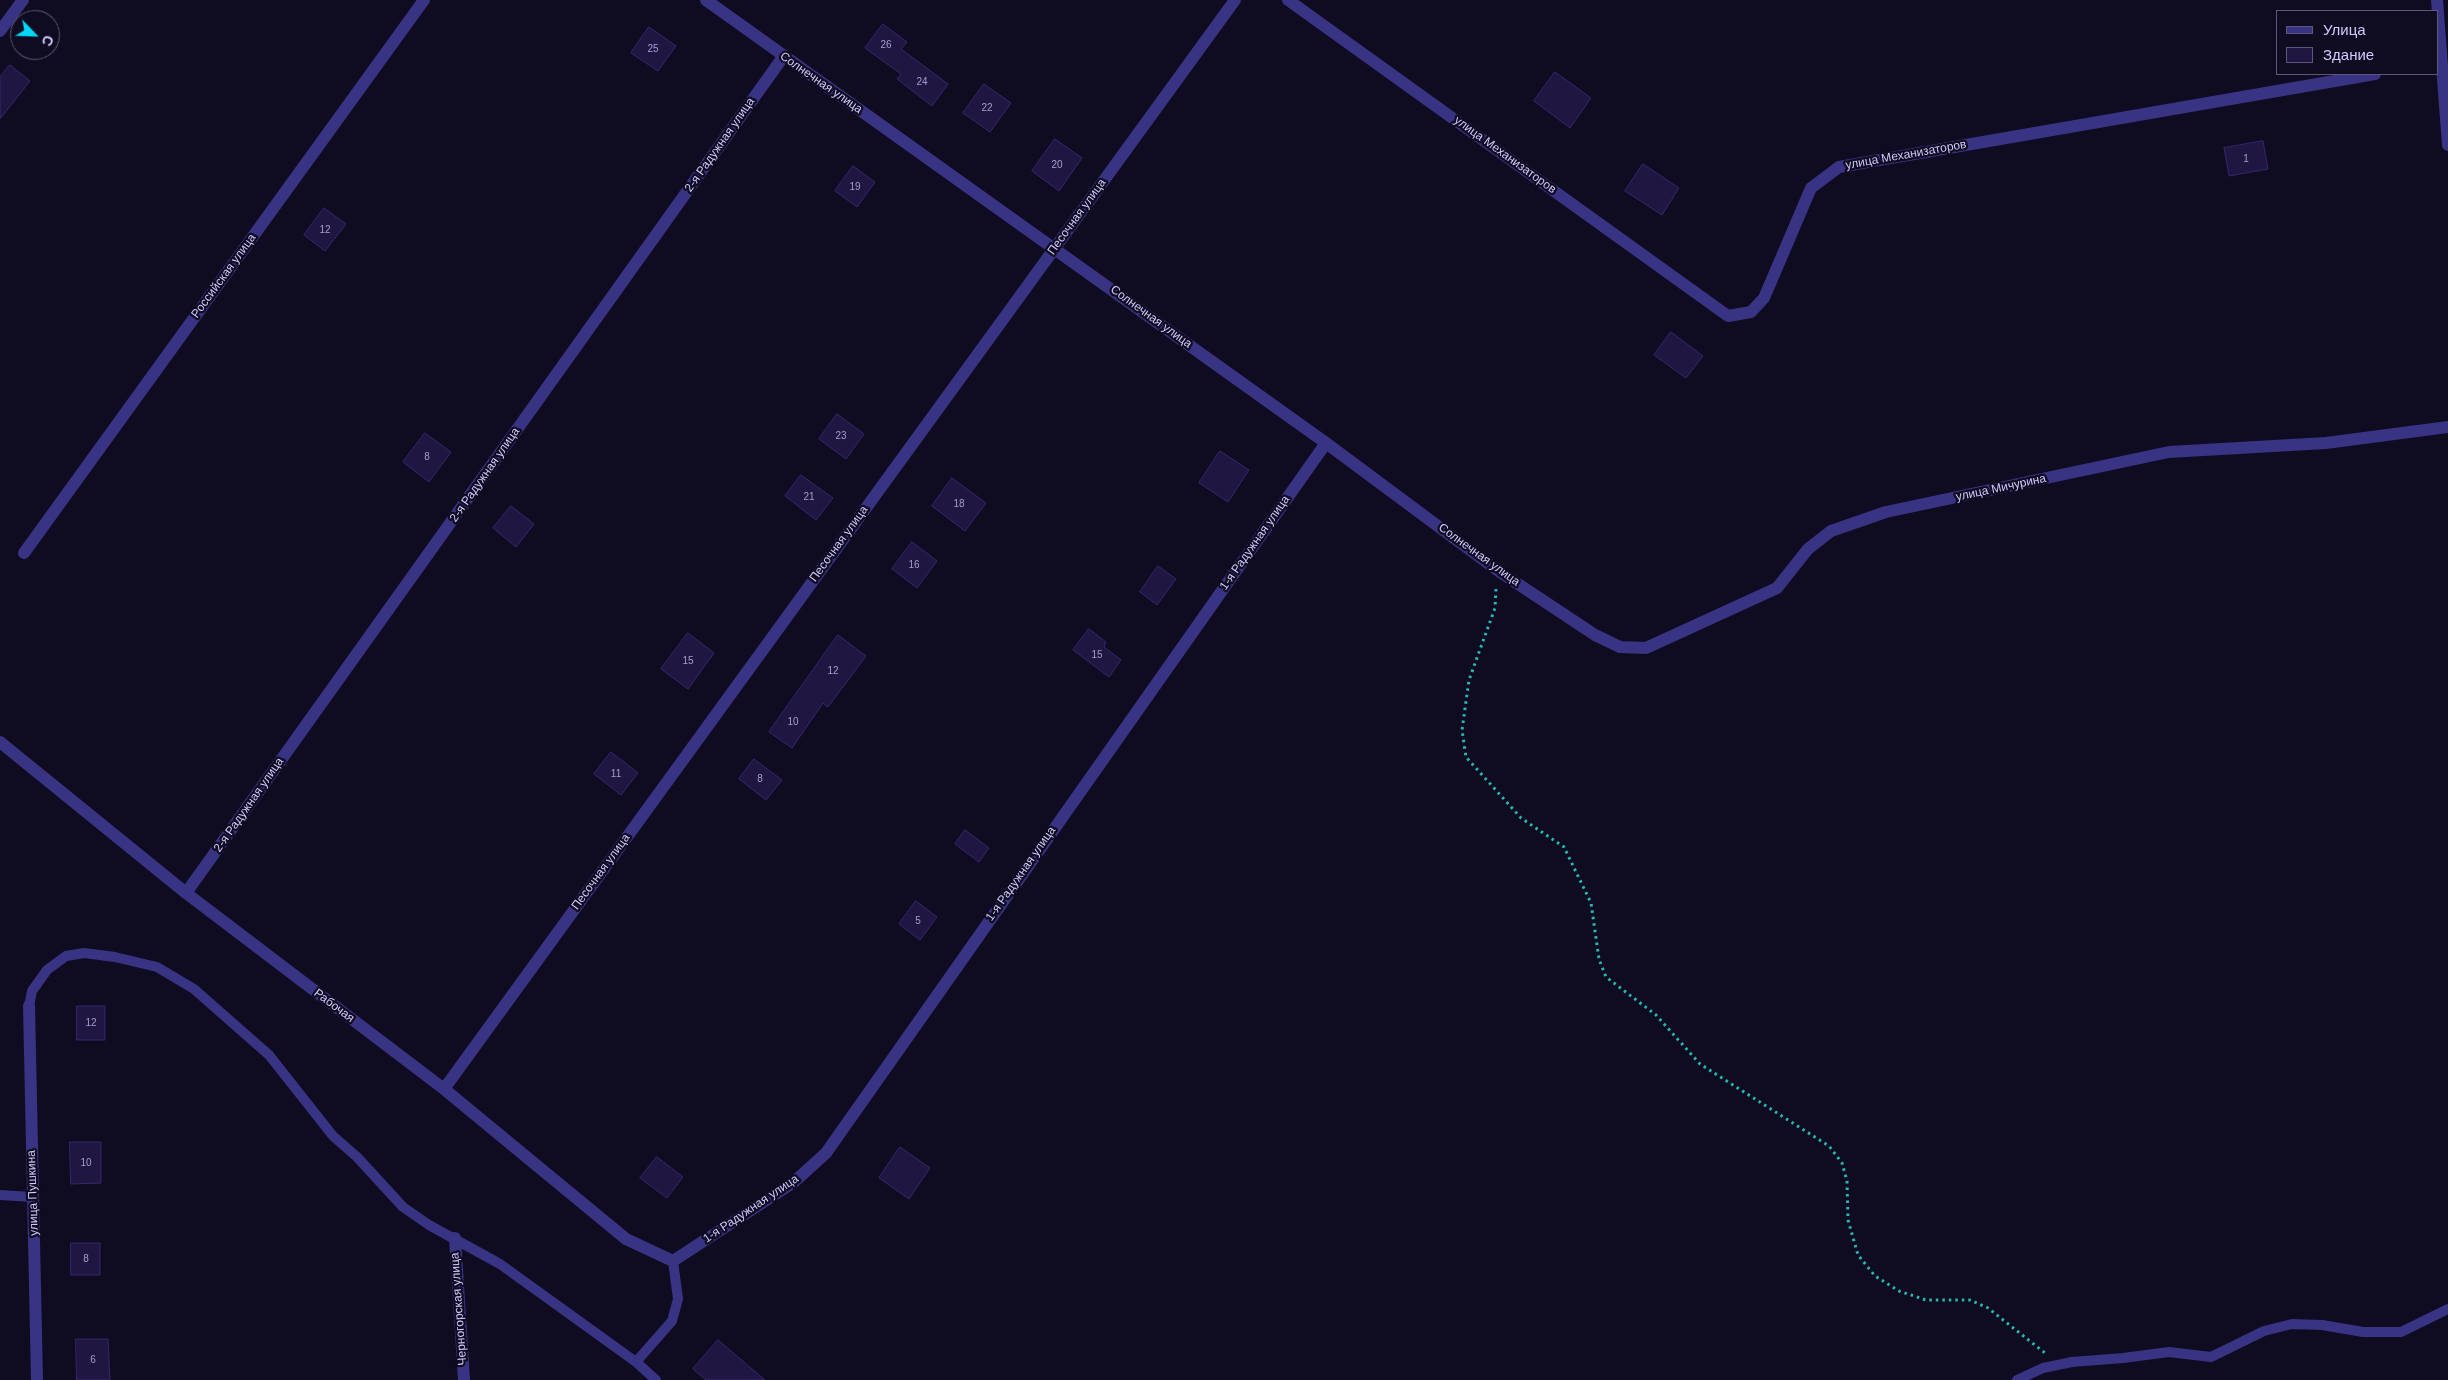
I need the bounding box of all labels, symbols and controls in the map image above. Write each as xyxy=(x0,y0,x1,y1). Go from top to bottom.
north arrow xyxy=(10,10,60,60)
legend xyxy=(2276,10,2438,75)
text: Улица xyxy=(2323,21,2366,38)
text: С xyxy=(38,33,57,49)
house number: 26 xyxy=(880,39,892,51)
house number: 25 xyxy=(647,43,659,55)
text: Здание xyxy=(2323,46,2374,63)
street label: Солнечная улица xyxy=(777,49,865,117)
house number: 24 xyxy=(916,76,928,88)
street label: 2-я Радужная улица xyxy=(682,95,758,195)
house number: 22 xyxy=(981,102,993,114)
street label: улица Механизаторов xyxy=(1451,113,1559,197)
street label: улица Механизаторов xyxy=(1844,137,1968,173)
house number: 1 xyxy=(2243,153,2249,165)
house number: 20 xyxy=(1051,159,1063,171)
street label: Песочная улица xyxy=(1045,176,1109,258)
house number: 19 xyxy=(849,181,861,193)
house number: 12 xyxy=(319,224,331,236)
street label: Российская улица xyxy=(189,231,259,321)
street label: Солнечная улица xyxy=(1107,283,1195,351)
street label: 2-я Радужная улица xyxy=(447,425,523,525)
house number: 23 xyxy=(835,430,847,442)
house number: 8 xyxy=(424,451,430,463)
street label: улица Мичурина xyxy=(1955,471,2047,505)
house number: 21 xyxy=(803,491,815,503)
street label: 1-я Радужная улица xyxy=(1217,493,1293,593)
house number: 18 xyxy=(953,498,965,510)
street label: Песочная улица xyxy=(807,503,871,585)
street label: Солнечная улица xyxy=(1435,521,1523,589)
house number: 16 xyxy=(908,559,920,571)
house number: 15 xyxy=(1091,649,1103,661)
house number: 15 xyxy=(682,655,694,667)
house number: 12 xyxy=(827,665,839,677)
house number: 10 xyxy=(787,716,799,728)
street label: 2-я Радужная улица xyxy=(211,755,287,855)
house number: 11 xyxy=(611,768,621,780)
house number: 8 xyxy=(757,773,763,785)
street label: 1-я Радужная улица xyxy=(983,824,1059,924)
street label: Песочная улица xyxy=(569,831,633,913)
house number: 5 xyxy=(915,915,921,927)
street label: Рабочая xyxy=(311,986,357,1026)
house number: 12 xyxy=(85,1017,97,1029)
street label: улица Пушкина xyxy=(24,1150,42,1236)
house number: 10 xyxy=(80,1157,92,1169)
street label: 1-я Радужная улица xyxy=(701,1172,801,1246)
street label: Черногорская улица xyxy=(448,1252,470,1366)
house number: 8 xyxy=(83,1253,89,1265)
house number: 6 xyxy=(90,1354,96,1366)

